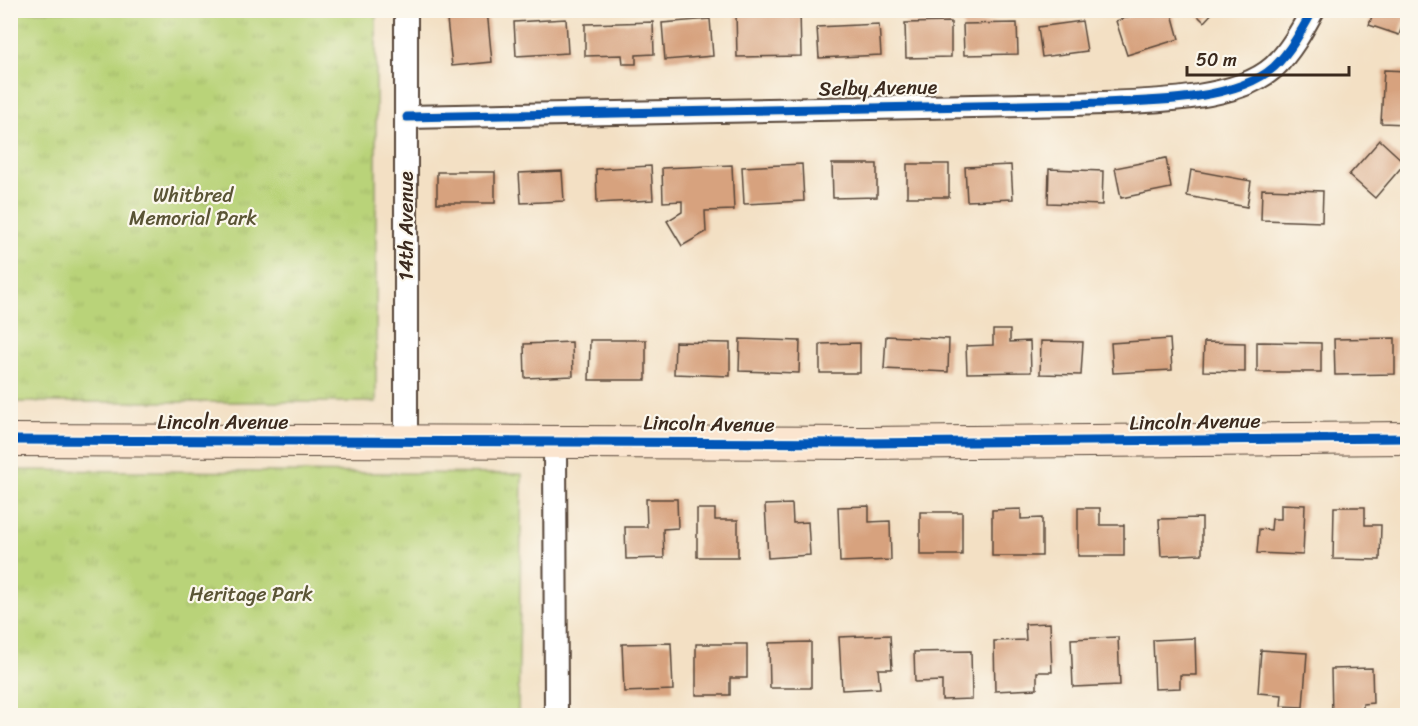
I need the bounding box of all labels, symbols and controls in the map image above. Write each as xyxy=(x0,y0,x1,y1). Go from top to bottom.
scale bar xyxy=(1187,39,1349,77)
text: 50 m xyxy=(1196,44,1237,76)
street label: Selby Avenue xyxy=(818,69,938,107)
street label: 14th Avenue xyxy=(389,171,424,281)
park label: Whitbred Memorial Park xyxy=(129,178,257,236)
street label: Lincoln Avenue xyxy=(1129,403,1261,441)
street label: Lincoln Avenue xyxy=(157,405,289,440)
street label: Lincoln Avenue xyxy=(643,405,775,443)
park label: Heritage Park xyxy=(189,577,313,612)

